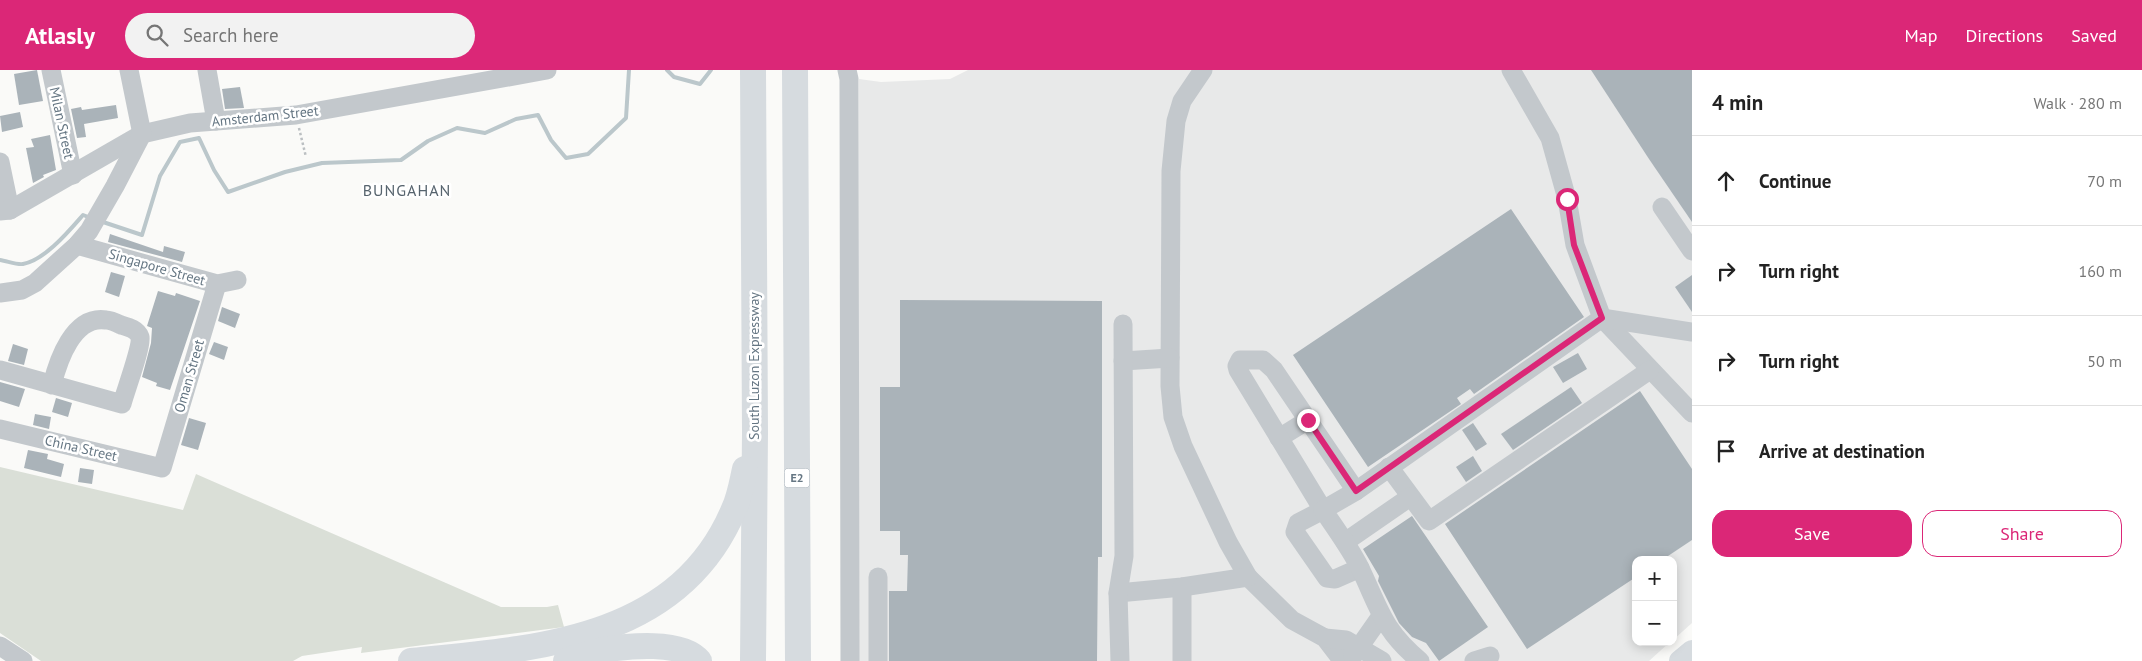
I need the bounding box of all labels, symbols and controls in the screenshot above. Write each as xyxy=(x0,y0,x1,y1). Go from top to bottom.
search box xyxy=(125,13,475,58)
text: Atlasly xyxy=(25,20,95,51)
icon: search xyxy=(143,21,171,49)
text: Search here xyxy=(183,23,279,47)
text: Map xyxy=(1905,24,1937,47)
text: Directions xyxy=(1965,24,2043,47)
text: Saved xyxy=(2071,24,2117,47)
street label: Milan Street xyxy=(46,85,78,161)
text: 4 min xyxy=(1712,89,1763,116)
text: Walk · 280 m xyxy=(2033,93,2122,113)
street label: Amsterdam Street xyxy=(211,101,320,131)
icon: ahead xyxy=(1712,167,1740,195)
text: Continue xyxy=(1759,169,1831,193)
text: 70 m xyxy=(2087,171,2122,191)
district label: BUNGAHAN xyxy=(363,180,451,200)
route start xyxy=(1556,188,1579,211)
street label: Singapore Street xyxy=(107,245,208,289)
icon: right xyxy=(1712,257,1740,285)
text: Turn right xyxy=(1759,259,1839,283)
text: 160 m xyxy=(2079,261,2122,281)
street label: South Luzon Expressway xyxy=(745,292,763,440)
street label: Oman Street xyxy=(170,337,208,415)
icon: right xyxy=(1712,347,1740,375)
text: Turn right xyxy=(1759,349,1839,373)
text: 50 m xyxy=(2087,351,2122,371)
route end xyxy=(1297,409,1320,432)
street label: China Street xyxy=(43,431,119,465)
icon: arrive xyxy=(1712,437,1740,465)
text: Arrive at destination xyxy=(1759,439,1925,463)
road number: E2 xyxy=(784,468,810,488)
button: Save xyxy=(1712,510,1912,557)
button: Share xyxy=(1922,510,2122,557)
map controls xyxy=(1632,556,1677,646)
button: + xyxy=(1632,556,1677,601)
button: − xyxy=(1632,601,1677,646)

